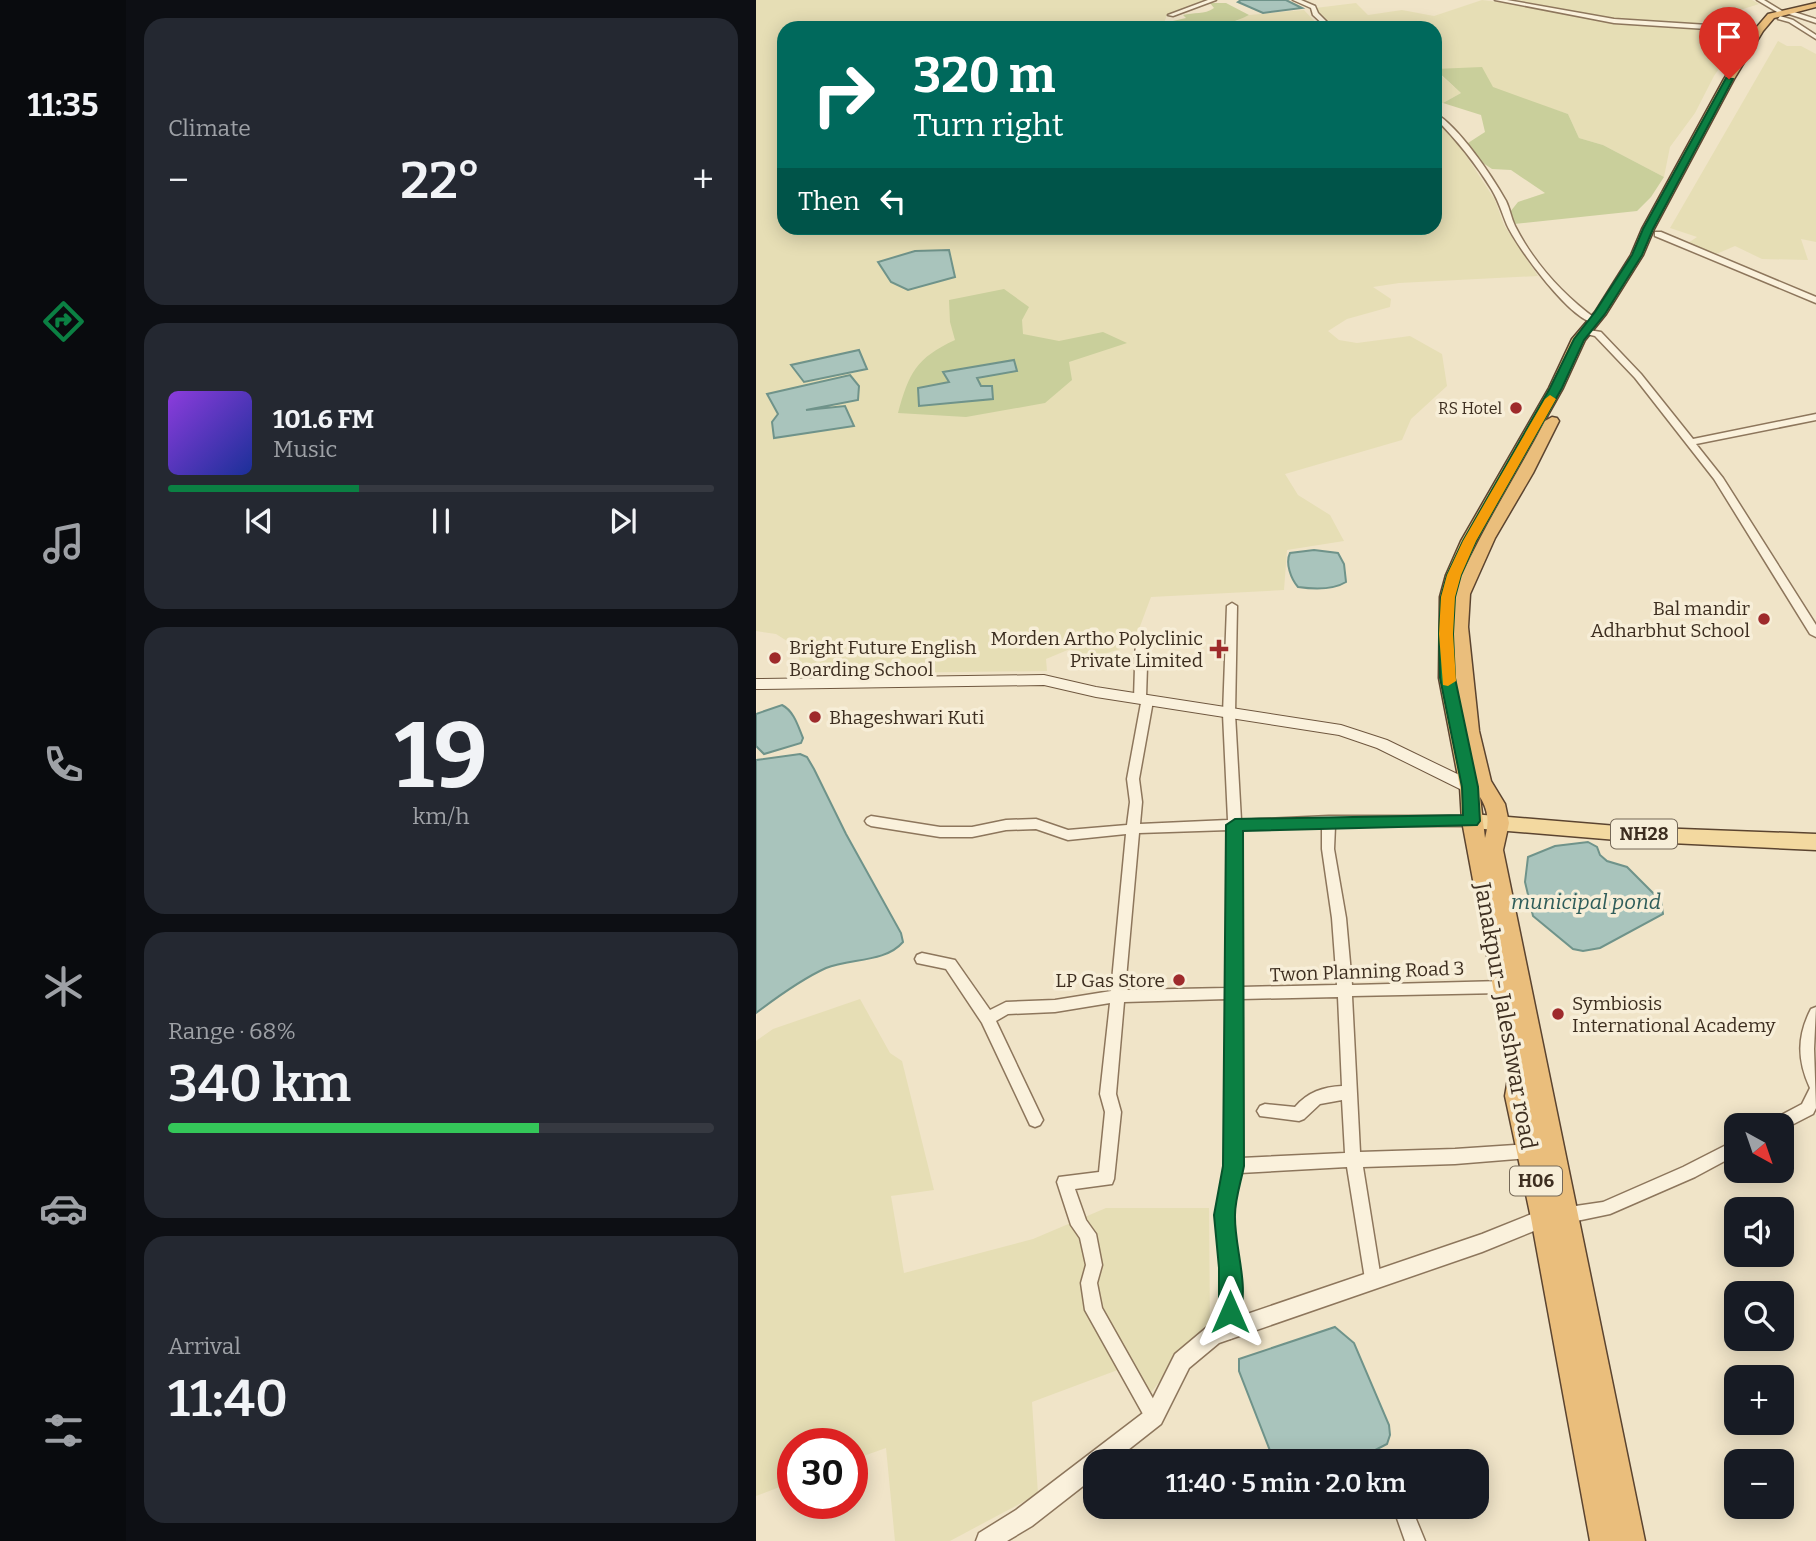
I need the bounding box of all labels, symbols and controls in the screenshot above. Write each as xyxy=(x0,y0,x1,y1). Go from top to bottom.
pin xyxy=(1699,7,1759,79)
icon: arrive xyxy=(1710,18,1748,56)
text: 320 m xyxy=(913,46,1056,105)
icon: right xyxy=(798,49,889,140)
text: 11:35 xyxy=(27,86,99,124)
text: Turn right xyxy=(913,106,1064,144)
text: Climate xyxy=(168,114,251,142)
text: 22° xyxy=(400,149,481,212)
text: − xyxy=(168,157,189,203)
text: + xyxy=(692,157,714,203)
icon: left xyxy=(874,182,912,220)
text: Then xyxy=(798,186,860,217)
icon: directions xyxy=(39,297,88,346)
place label: RS Hotel xyxy=(1438,399,1502,418)
marker: RS Hotel xyxy=(1508,400,1524,416)
text: 101.6 FM xyxy=(273,404,374,435)
text: Music xyxy=(273,435,337,463)
icon: previous xyxy=(240,502,278,540)
icon: pause xyxy=(422,502,460,540)
icon: next xyxy=(604,502,642,540)
icon: music xyxy=(39,519,88,568)
place label: Bal mandir Adharbhut School xyxy=(1590,597,1751,642)
marker: Bal mandir Adharbhut School xyxy=(1756,611,1772,627)
place label: Morden Artho Polyclinic Private Limited xyxy=(991,627,1203,672)
place label: Bright Future English Boarding School xyxy=(789,636,977,681)
marker: Morden Artho Polyclinic Private Limited xyxy=(1209,639,1229,659)
marker: Bright Future English Boarding School xyxy=(767,650,783,666)
text: 19 xyxy=(394,702,488,811)
place label: Bhageshwari Kuti xyxy=(829,706,985,729)
marker: Bhageshwari Kuti xyxy=(807,709,823,725)
icon: phone xyxy=(39,740,88,789)
text: km/h xyxy=(413,802,469,830)
road number: NH28 xyxy=(1611,820,1677,848)
street label: Janakpur- Jaleshwar road xyxy=(1469,879,1543,1152)
water label: municipal pond xyxy=(1511,889,1661,915)
street label: Twon Planning Road 3 xyxy=(1269,957,1465,986)
icon: climate xyxy=(39,962,88,1011)
place label: LP Gas Store xyxy=(1055,969,1165,992)
marker: LP Gas Store xyxy=(1171,972,1187,988)
place label: Symbiosis International Academy xyxy=(1572,992,1777,1037)
marker: Symbiosis International Academy xyxy=(1550,1006,1566,1022)
text: Range · 68% xyxy=(168,1017,296,1045)
text: 340 km xyxy=(168,1052,351,1115)
north arrow xyxy=(1724,1113,1794,1183)
map controls xyxy=(1724,1113,1794,1519)
road number: H06 xyxy=(1510,1166,1562,1196)
icon: car xyxy=(39,1184,88,1233)
button: sound xyxy=(1724,1197,1794,1267)
position arrow xyxy=(1193,1275,1267,1349)
button: search xyxy=(1724,1281,1794,1351)
text: Arrival xyxy=(168,1332,241,1360)
button: + xyxy=(1724,1365,1794,1435)
text: 11:40 xyxy=(168,1367,288,1430)
icon: filters xyxy=(39,1406,88,1455)
speed limit sign: 30 xyxy=(777,1428,868,1519)
button: − xyxy=(1724,1449,1794,1519)
text: 11:40 · 5 min · 2.0 km xyxy=(1166,1468,1406,1499)

